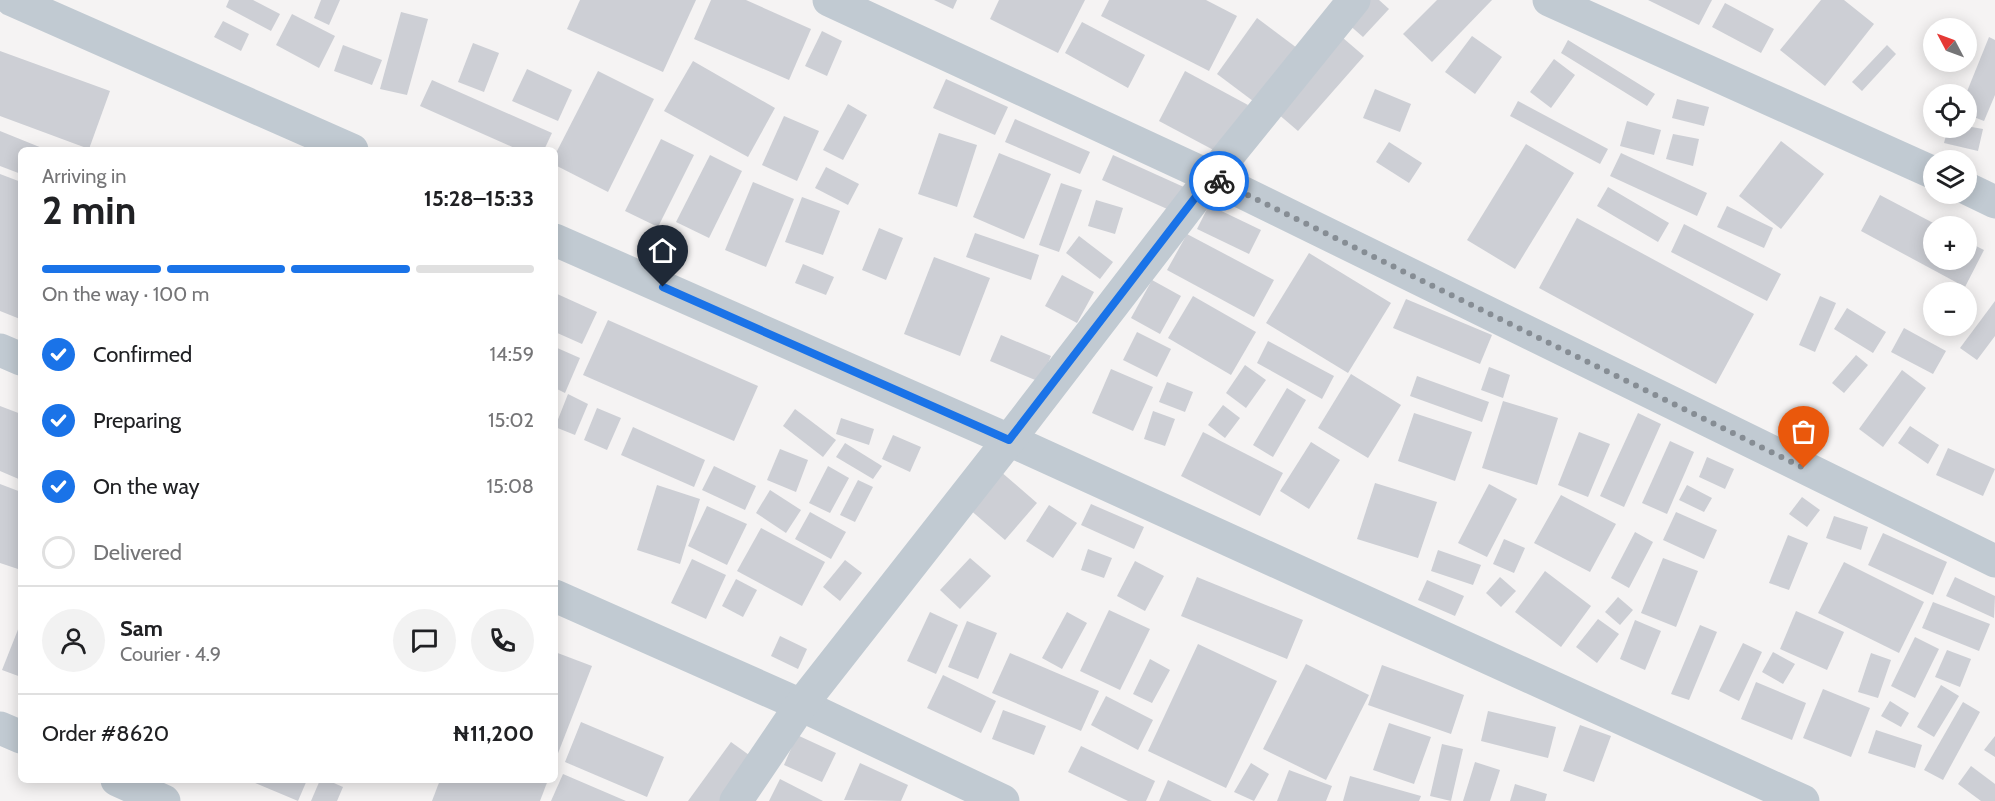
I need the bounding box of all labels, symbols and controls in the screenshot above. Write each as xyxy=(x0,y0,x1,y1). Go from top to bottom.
north arrow xyxy=(1923,18,1977,72)
map controls xyxy=(1923,18,1977,336)
button: locate xyxy=(1923,84,1977,138)
button: layers xyxy=(1923,150,1977,204)
courier xyxy=(1189,151,1249,211)
text: Arriving in xyxy=(42,164,126,188)
icon: bike xyxy=(1203,165,1236,198)
text: 15:28–15:33 xyxy=(424,185,534,212)
text: 2 min xyxy=(42,186,136,234)
button: + xyxy=(1923,216,1977,270)
pin xyxy=(637,225,688,287)
icon: home xyxy=(646,234,679,267)
text: On the way · 100 m xyxy=(42,282,209,306)
button: − xyxy=(1923,282,1977,336)
icon: check xyxy=(42,338,75,371)
text: Confirmed xyxy=(93,341,192,368)
text: 14:59 xyxy=(490,342,534,366)
icon: check xyxy=(42,404,75,437)
pin xyxy=(1778,406,1829,468)
text: Preparing xyxy=(93,407,181,434)
text: 15:02 xyxy=(488,408,534,432)
icon: bag xyxy=(1787,415,1820,448)
icon: check xyxy=(42,470,75,503)
text: On the way xyxy=(93,473,200,500)
text: 15:08 xyxy=(486,474,534,498)
text: Delivered xyxy=(93,539,182,566)
button: person xyxy=(42,609,105,672)
button: chat xyxy=(393,609,456,672)
button: phone xyxy=(471,609,534,672)
text: Sam xyxy=(120,615,163,642)
text: Courier · 4.9 xyxy=(120,642,221,666)
text: Order #8620 xyxy=(42,720,169,747)
text: ₦11,200 xyxy=(452,720,534,747)

